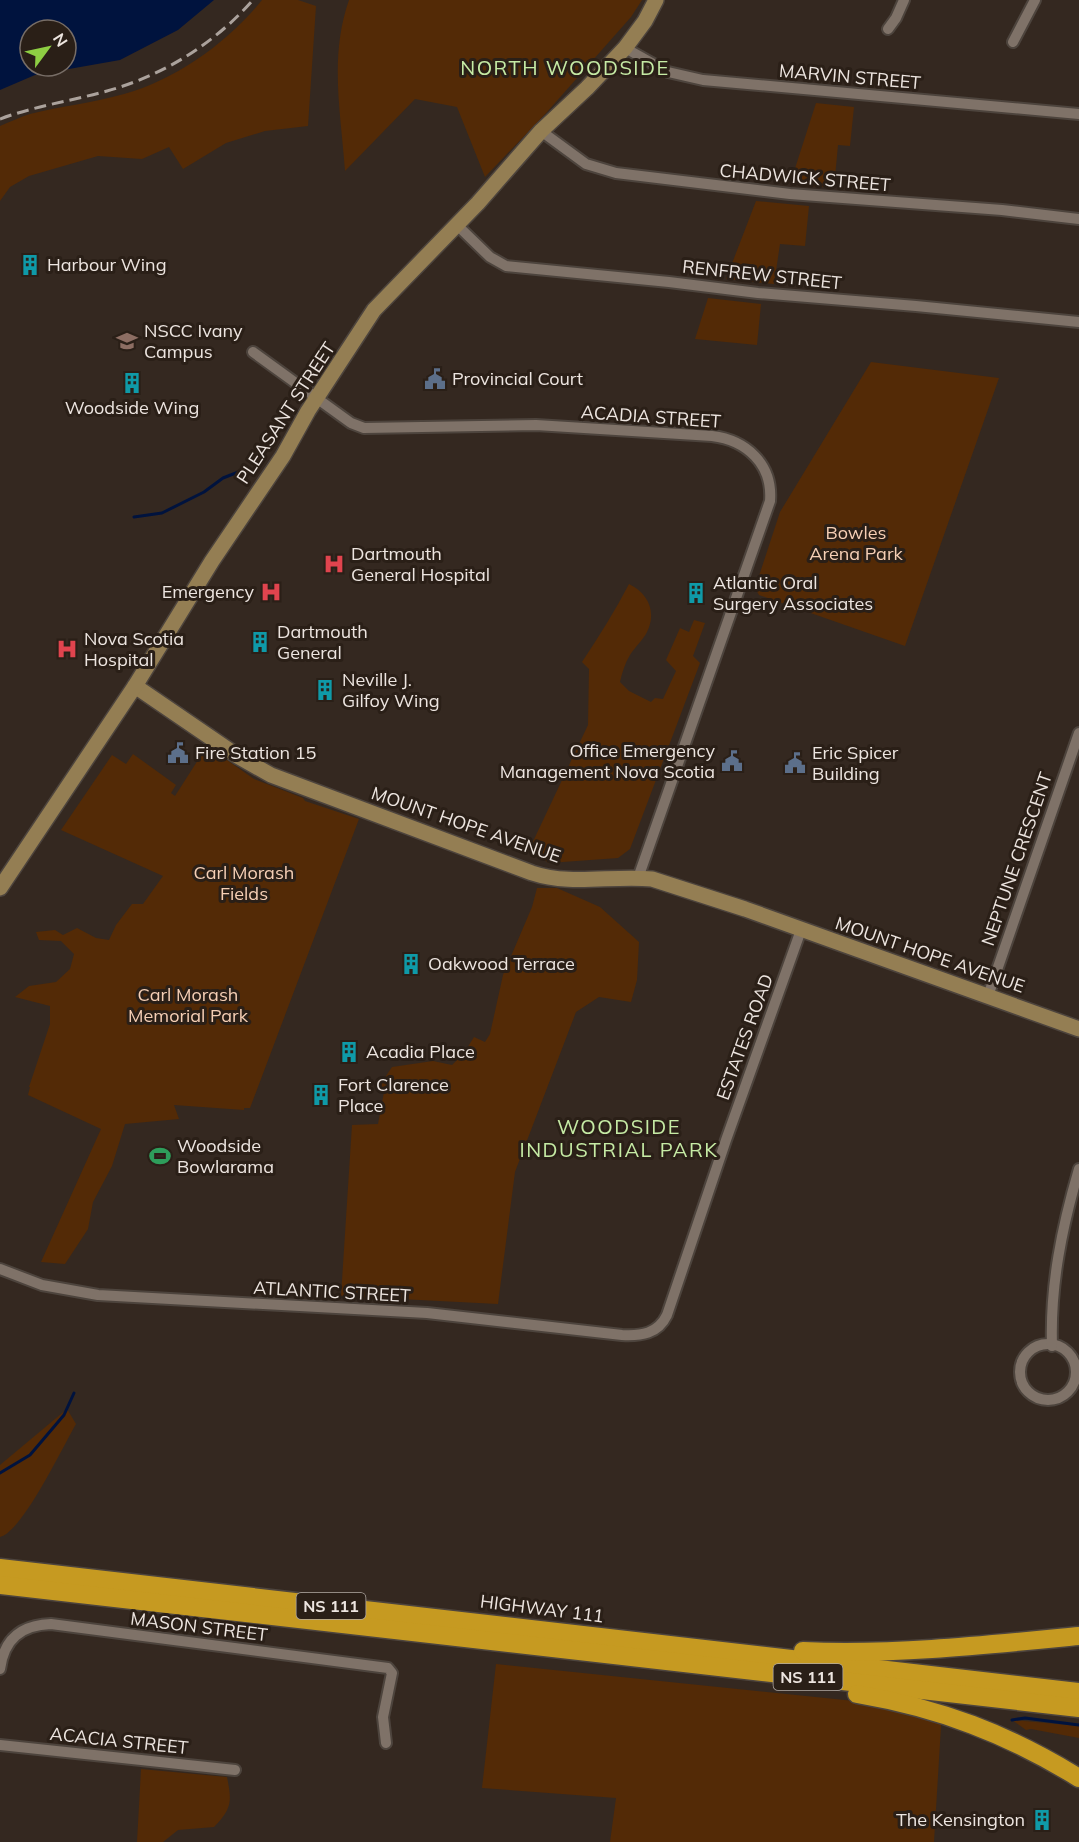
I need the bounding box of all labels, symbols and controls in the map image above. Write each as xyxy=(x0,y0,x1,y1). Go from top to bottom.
north arrow xyxy=(18,18,78,78)
text: N xyxy=(49,29,72,50)
district label: NORTH WOODSIDE xyxy=(460,55,670,80)
street label: MARVIN STREET xyxy=(778,59,922,94)
street label: CHADWICK STREET xyxy=(719,159,892,196)
building icon: Harbour Wing xyxy=(18,253,42,277)
place label: Harbour Wing xyxy=(47,253,167,276)
street label: RENFREW STREET xyxy=(681,255,843,294)
place label: NSCC Ivany Campus xyxy=(144,319,243,363)
school or university icon: NSCC Ivany Campus xyxy=(115,329,139,353)
street label: PLEASANT STREET xyxy=(231,337,340,488)
public building icon: Provincial Court xyxy=(423,367,447,391)
place label: Provincial Court xyxy=(452,367,583,390)
building icon: Woodside Wing xyxy=(120,371,144,395)
place label: Woodside Wing xyxy=(65,396,199,419)
street label: ACADIA STREET xyxy=(580,400,722,433)
park label: Bowles Arena Park xyxy=(809,521,903,565)
place label: Dartmouth General Hospital xyxy=(351,542,490,586)
hospital icon: Dartmouth General Hospital xyxy=(322,552,346,576)
place label: Atlantic Oral Surgery Associates xyxy=(713,571,873,615)
place label: Emergency xyxy=(162,580,254,603)
hospital icon: Emergency xyxy=(259,580,283,604)
building icon: Atlantic Oral Surgery Associates xyxy=(684,581,708,605)
place label: Dartmouth General xyxy=(277,620,368,664)
place label: Nova Scotia Hospital xyxy=(84,627,184,671)
building icon: Dartmouth General xyxy=(248,630,272,654)
hospital icon: Nova Scotia Hospital xyxy=(55,637,79,661)
place label: Neville J. Gilfoy Wing xyxy=(342,668,440,712)
building icon: Neville J. Gilfoy Wing xyxy=(313,678,337,702)
place label: Office Emergency Management Nova Scotia xyxy=(500,739,715,783)
public building icon: Fire Station 15 xyxy=(166,741,190,765)
place label: Fire Station 15 xyxy=(195,741,316,764)
place label: Eric Spicer Building xyxy=(812,741,899,785)
public building icon: Office Emergency Management Nova Scotia xyxy=(720,749,744,773)
public building icon: Eric Spicer Building xyxy=(783,751,807,775)
street label: NEPTUNE CRESCENT xyxy=(976,769,1057,949)
street label: MOUNT HOPE AVENUE xyxy=(368,781,564,868)
park label: Carl Morash Fields xyxy=(194,861,294,905)
street label: MOUNT HOPE AVENUE xyxy=(832,911,1028,998)
building icon: Oakwood Terrace xyxy=(399,952,423,976)
place label: Oakwood Terrace xyxy=(428,952,575,975)
street label: ESTATES ROAD xyxy=(711,971,778,1103)
park label: Carl Morash Memorial Park xyxy=(128,983,249,1027)
building icon: Acadia Place xyxy=(337,1040,361,1064)
place label: Acadia Place xyxy=(366,1040,475,1063)
place label: Fort Clarence Place xyxy=(338,1073,449,1117)
building icon: Fort Clarence Place xyxy=(309,1083,333,1107)
district label: WOODSIDE INDUSTRIAL PARK xyxy=(519,1114,719,1162)
place label: Woodside Bowlarama xyxy=(177,1134,274,1178)
sports icon: Woodside Bowlarama xyxy=(148,1144,172,1168)
street label: ATLANTIC STREET xyxy=(253,1276,411,1307)
street label: HIGHWAY 111 xyxy=(479,1590,605,1628)
road number: NS 111 xyxy=(296,1593,366,1619)
street label: MASON STREET xyxy=(129,1607,269,1646)
road number: NS 111 xyxy=(774,1664,842,1690)
street label: ACACIA STREET xyxy=(49,1722,189,1759)
place label: The Kensington xyxy=(896,1808,1025,1831)
building icon: The Kensington xyxy=(1030,1808,1054,1832)

